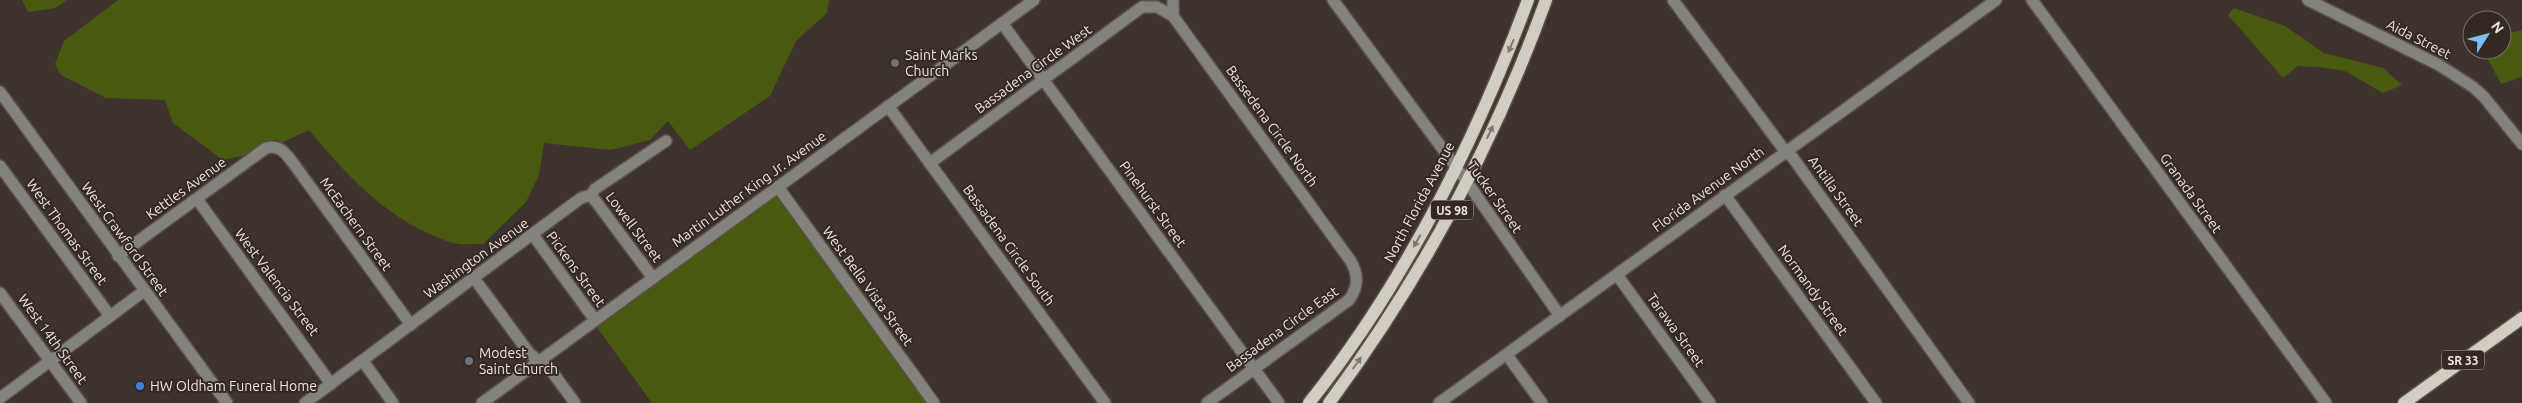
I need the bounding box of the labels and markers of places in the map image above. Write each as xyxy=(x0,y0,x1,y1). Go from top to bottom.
place label: Saint Marks Church xyxy=(905,47,977,79)
marker: Saint Marks Church xyxy=(889,57,901,69)
place label: Modest Saint Church xyxy=(479,345,558,377)
marker: Modest Saint Church xyxy=(463,355,475,367)
place label: HW Oldham Funeral Home xyxy=(150,378,317,394)
marker: HW Oldham Funeral Home xyxy=(134,380,146,392)

